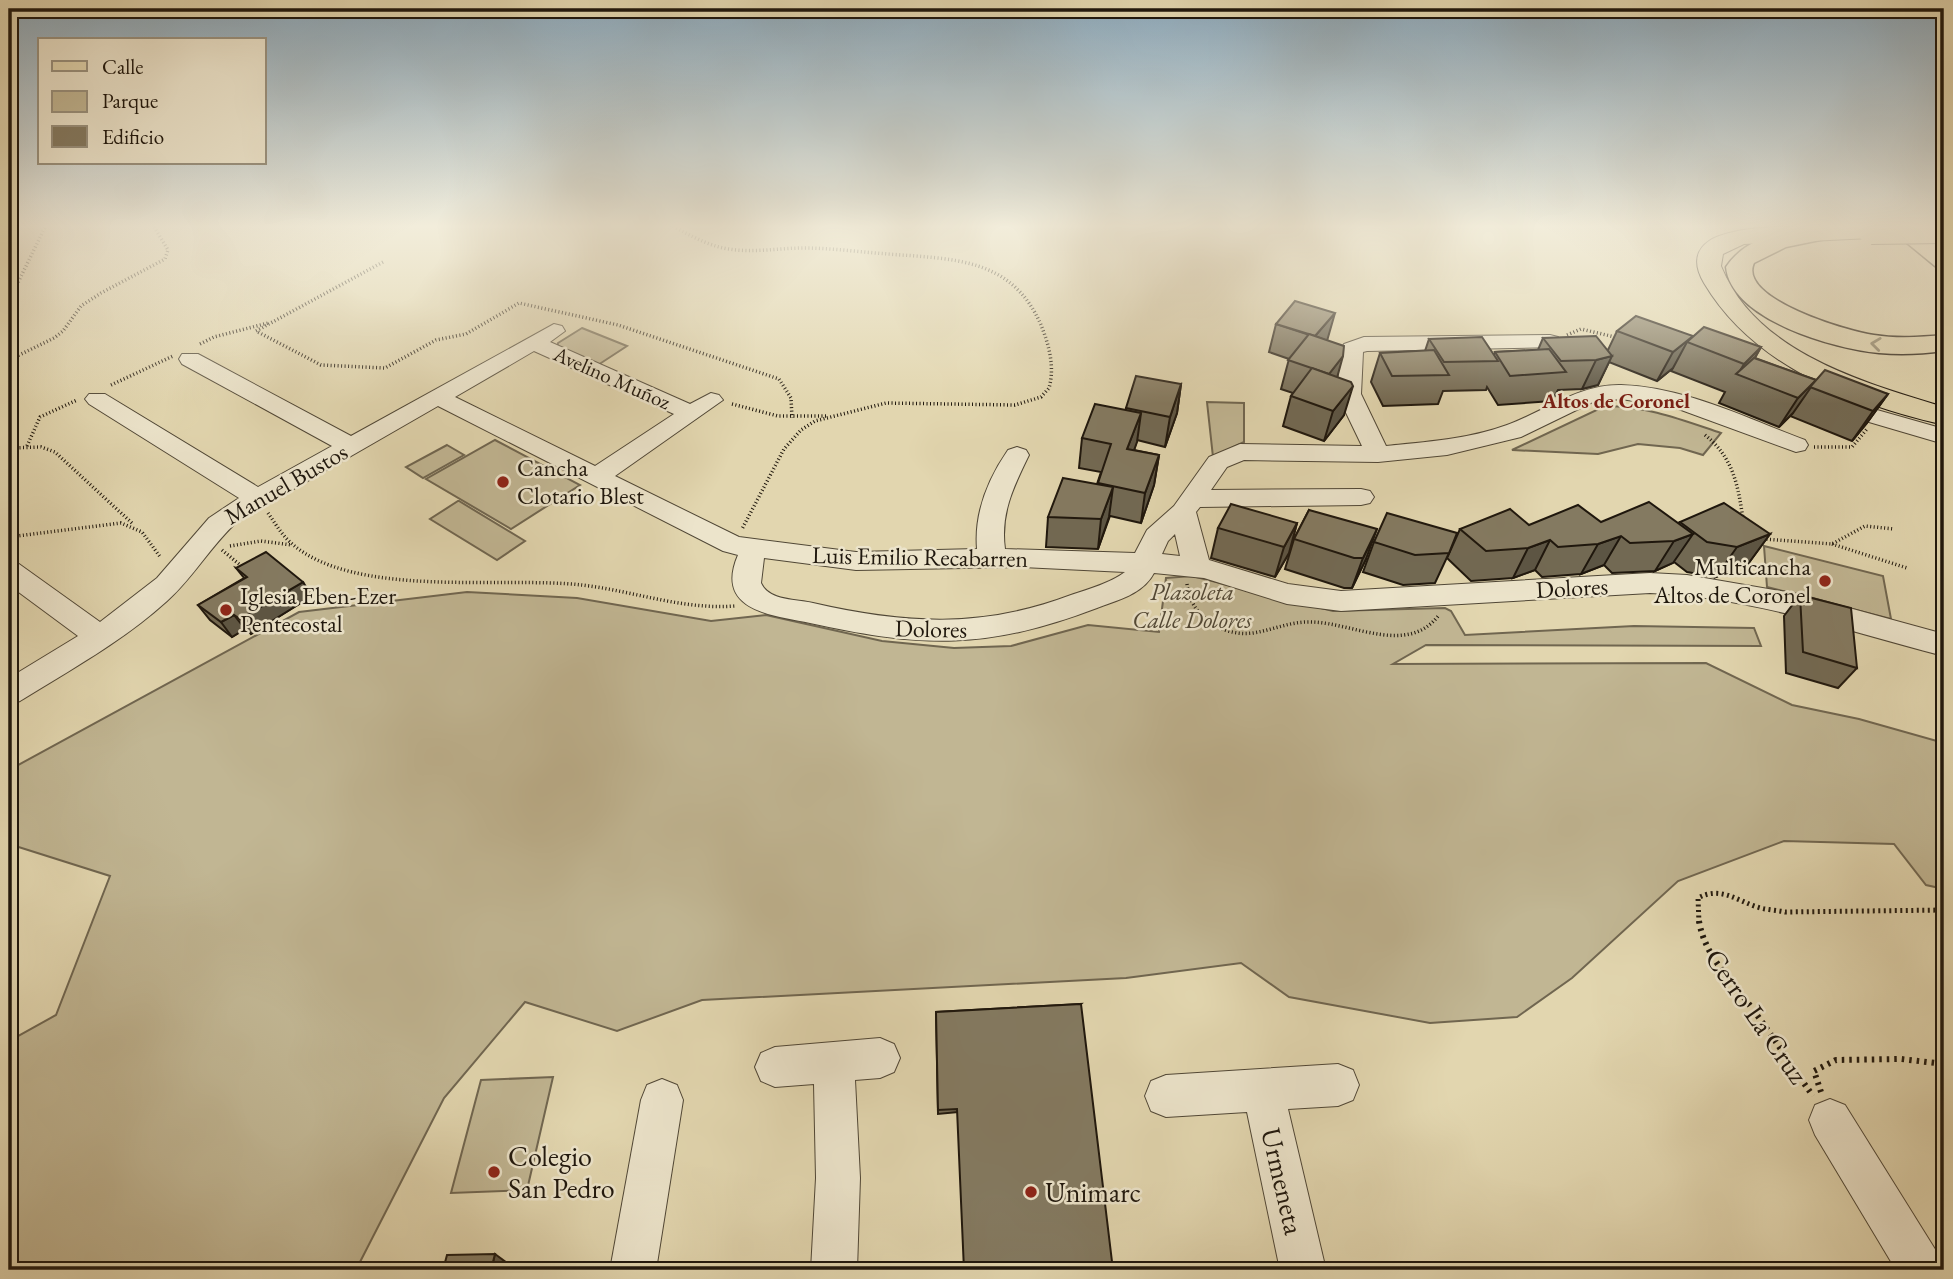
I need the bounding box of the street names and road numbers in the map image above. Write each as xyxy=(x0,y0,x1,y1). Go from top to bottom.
street label: Avelino Muñoz xyxy=(549,339,675,415)
street label: Manuel Bustos xyxy=(218,436,353,531)
street label: Luis Emilio Recabarren xyxy=(812,539,1029,574)
street label: Dolores xyxy=(1535,570,1609,605)
street label: Dolores xyxy=(895,612,967,645)
street label: Cerro La Cruz xyxy=(1697,942,1817,1091)
street label: Urmeneta xyxy=(1253,1124,1313,1239)

